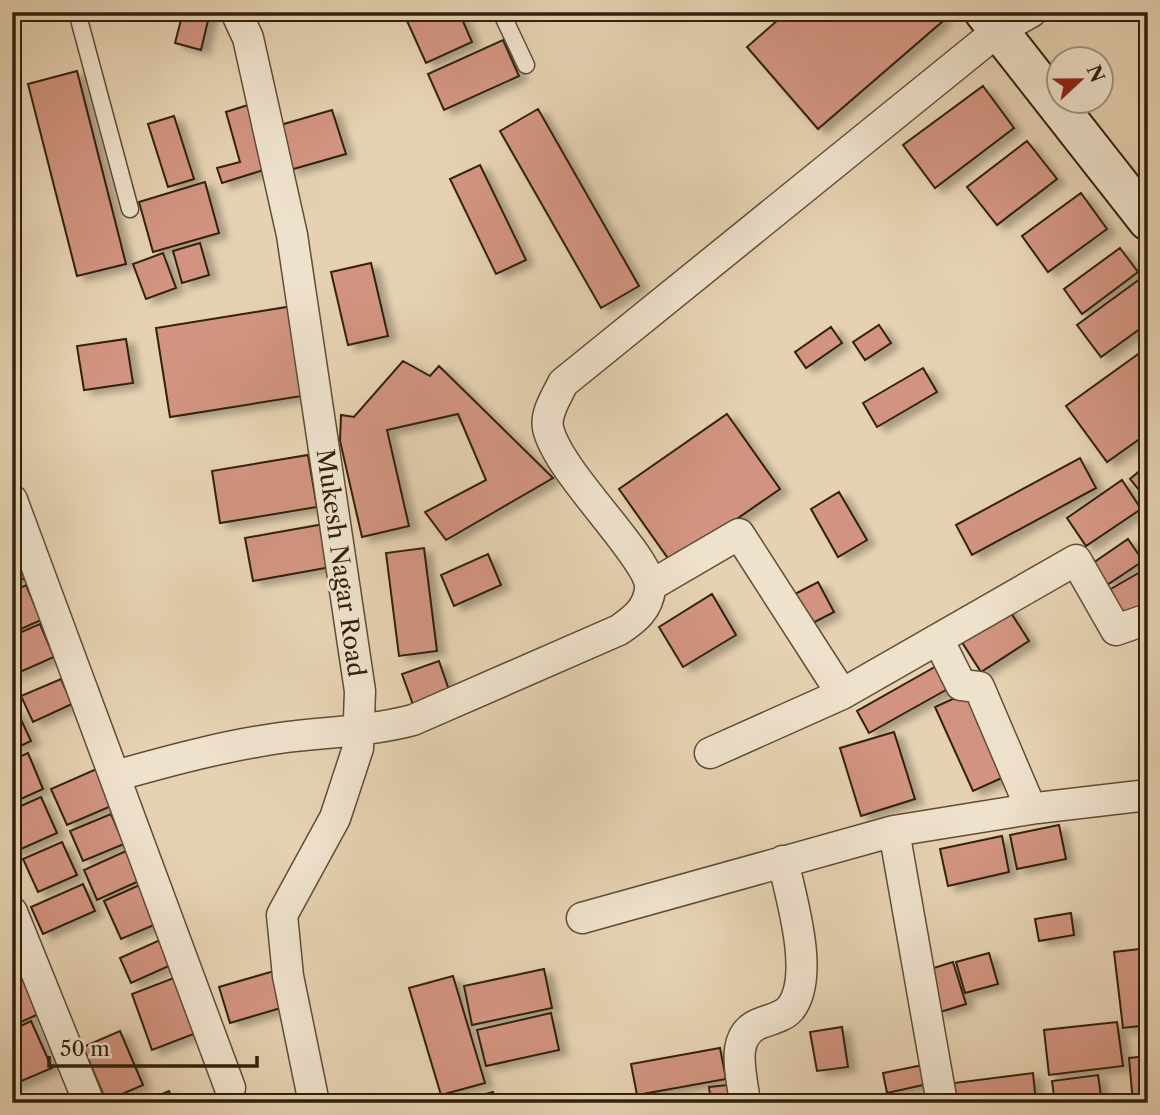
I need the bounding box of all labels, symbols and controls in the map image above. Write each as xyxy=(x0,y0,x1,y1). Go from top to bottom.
north arrow xyxy=(1044,46,1114,116)
text: N xyxy=(1082,62,1109,86)
street label: Mukesh Nagar Road xyxy=(311,447,371,679)
scale bar xyxy=(49,1024,257,1068)
text: 50 m xyxy=(60,1036,110,1061)

